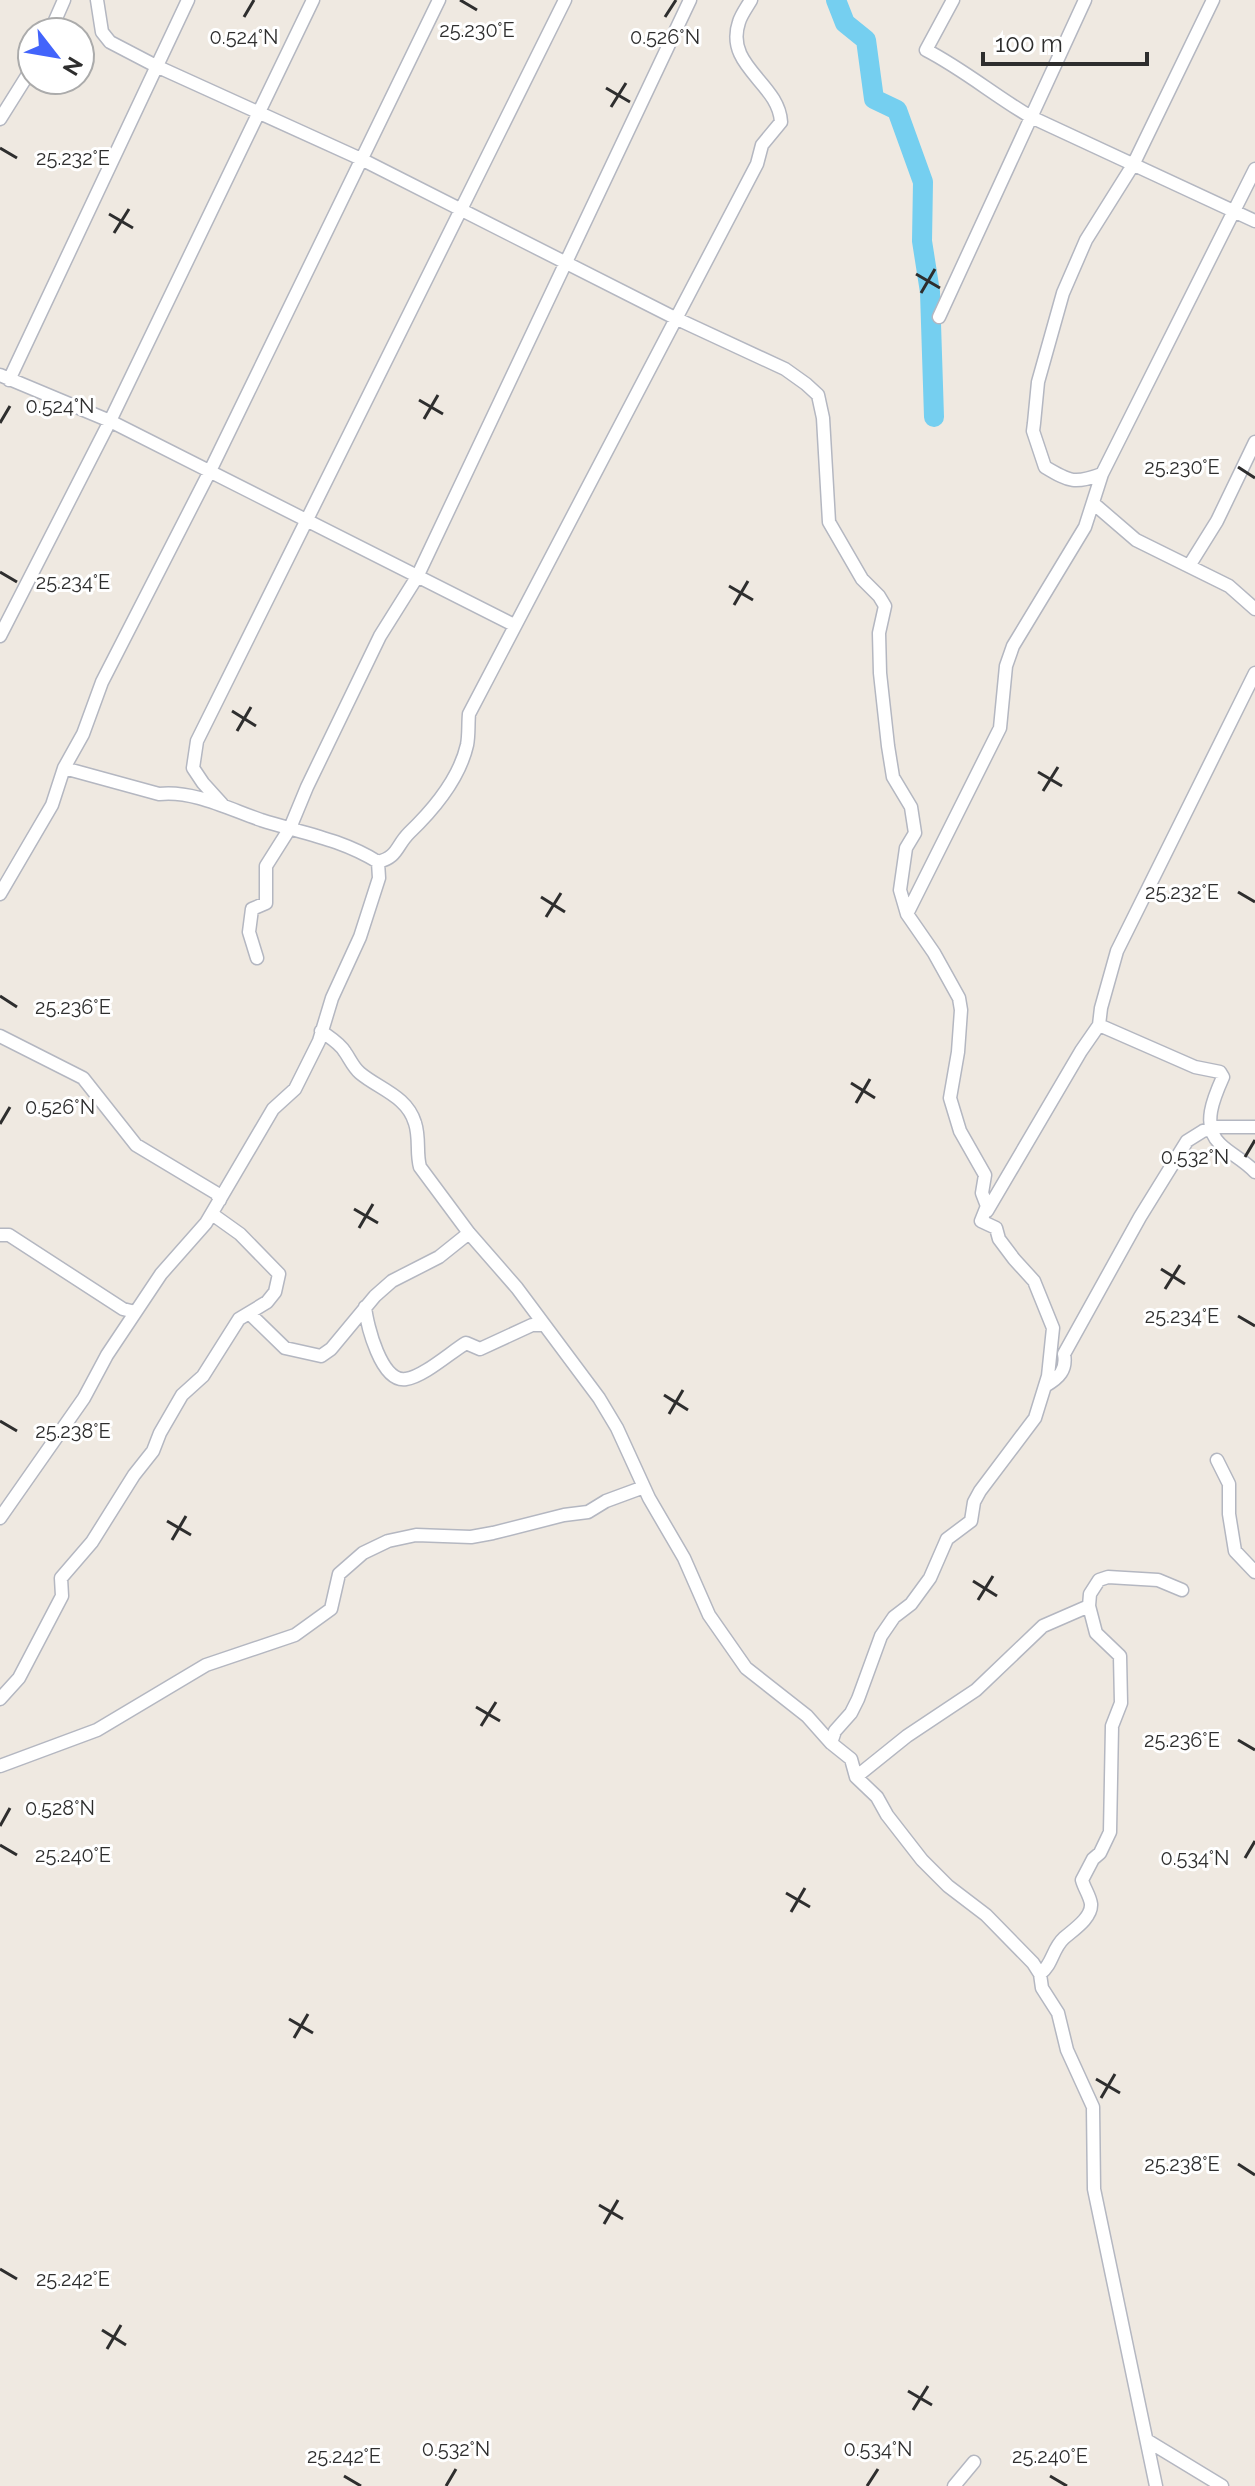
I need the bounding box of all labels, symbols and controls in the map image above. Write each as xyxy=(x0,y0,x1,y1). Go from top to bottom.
north arrow xyxy=(16,16,96,96)
scale bar xyxy=(983,16,1147,66)
text: 25.230°E xyxy=(439,18,515,42)
text: 0.524°N xyxy=(210,25,278,49)
text: 0.526°N xyxy=(630,25,700,49)
text: 100 m xyxy=(995,29,1063,58)
text: N xyxy=(58,52,89,80)
text: 25.232°E xyxy=(36,146,110,170)
text: 0.524°N xyxy=(26,394,94,418)
text: 25.230°E xyxy=(1144,455,1220,479)
text: 25.234°E xyxy=(36,570,110,594)
text: 25.232°E xyxy=(1145,880,1219,904)
text: 25.236°E xyxy=(35,995,111,1019)
text: 0.526°N xyxy=(25,1095,95,1119)
text: 0.532°N xyxy=(1161,1145,1229,1169)
text: 25.234°E xyxy=(1145,1304,1219,1328)
text: 25.238°E xyxy=(35,1419,111,1443)
text: 25.236°E xyxy=(1144,1728,1220,1752)
text: 0.528°N xyxy=(25,1796,95,1820)
text: 25.240°E xyxy=(35,1843,111,1867)
text: 0.534°N xyxy=(1160,1846,1230,1870)
text: 25.238°E xyxy=(1144,2152,1220,2176)
text: 25.242°E xyxy=(36,2267,110,2291)
text: 0.532°N xyxy=(422,2437,490,2461)
text: 0.534°N xyxy=(843,2437,913,2461)
text: 25.242°E xyxy=(307,2444,381,2468)
text: 25.240°E xyxy=(1012,2444,1088,2468)

